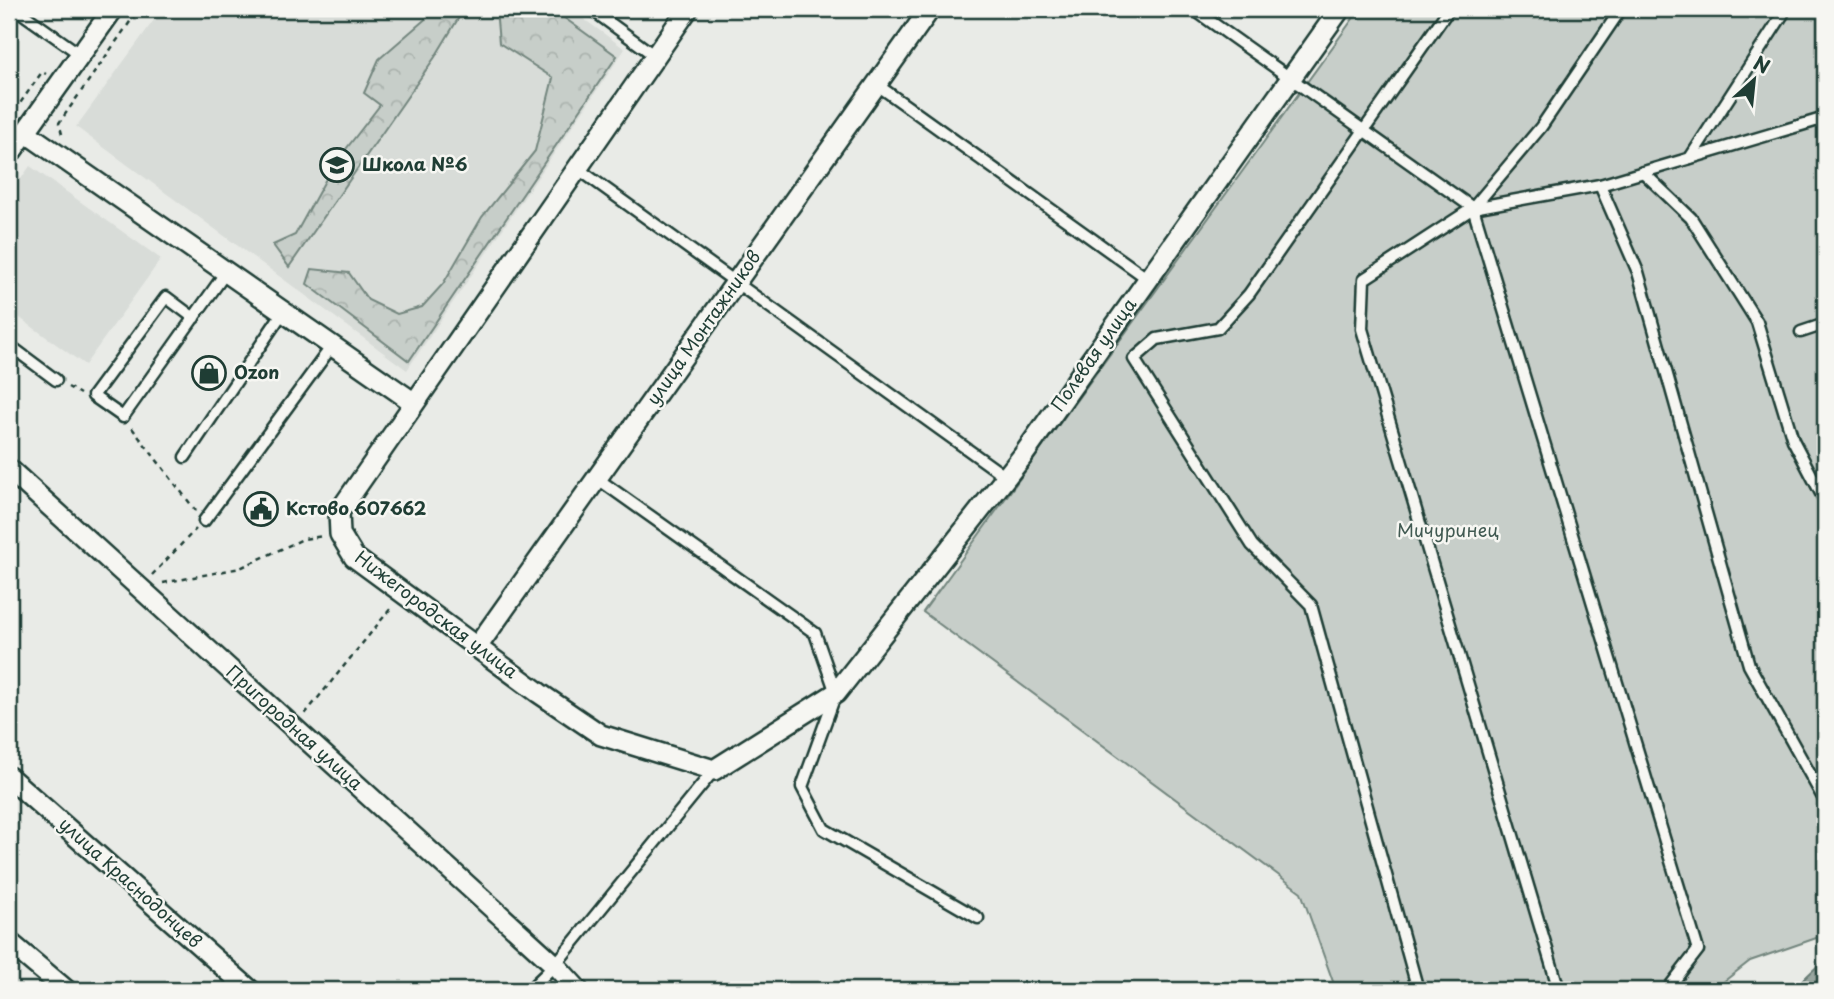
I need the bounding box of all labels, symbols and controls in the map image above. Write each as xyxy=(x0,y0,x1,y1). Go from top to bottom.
north arrow xyxy=(1718,46,1788,116)
text: N xyxy=(1749,48,1775,80)
school or university icon: Школа №6 xyxy=(318,146,356,184)
place label: Школа №6 xyxy=(362,150,468,177)
street label: улица Монтажников xyxy=(639,244,766,410)
street label: Полевая улица xyxy=(1044,291,1142,416)
shop icon: Ozon xyxy=(190,354,228,392)
place label: Ozon xyxy=(234,358,279,385)
public building icon: Кстово 607662 xyxy=(242,490,280,528)
place label: Кстово 607662 xyxy=(286,494,427,521)
park label: Мичуринец xyxy=(1397,516,1499,543)
street label: Нижегородская улица xyxy=(350,544,524,684)
street label: Пригородная улица xyxy=(221,658,370,796)
street label: улица Краснодонцев xyxy=(53,810,209,954)

